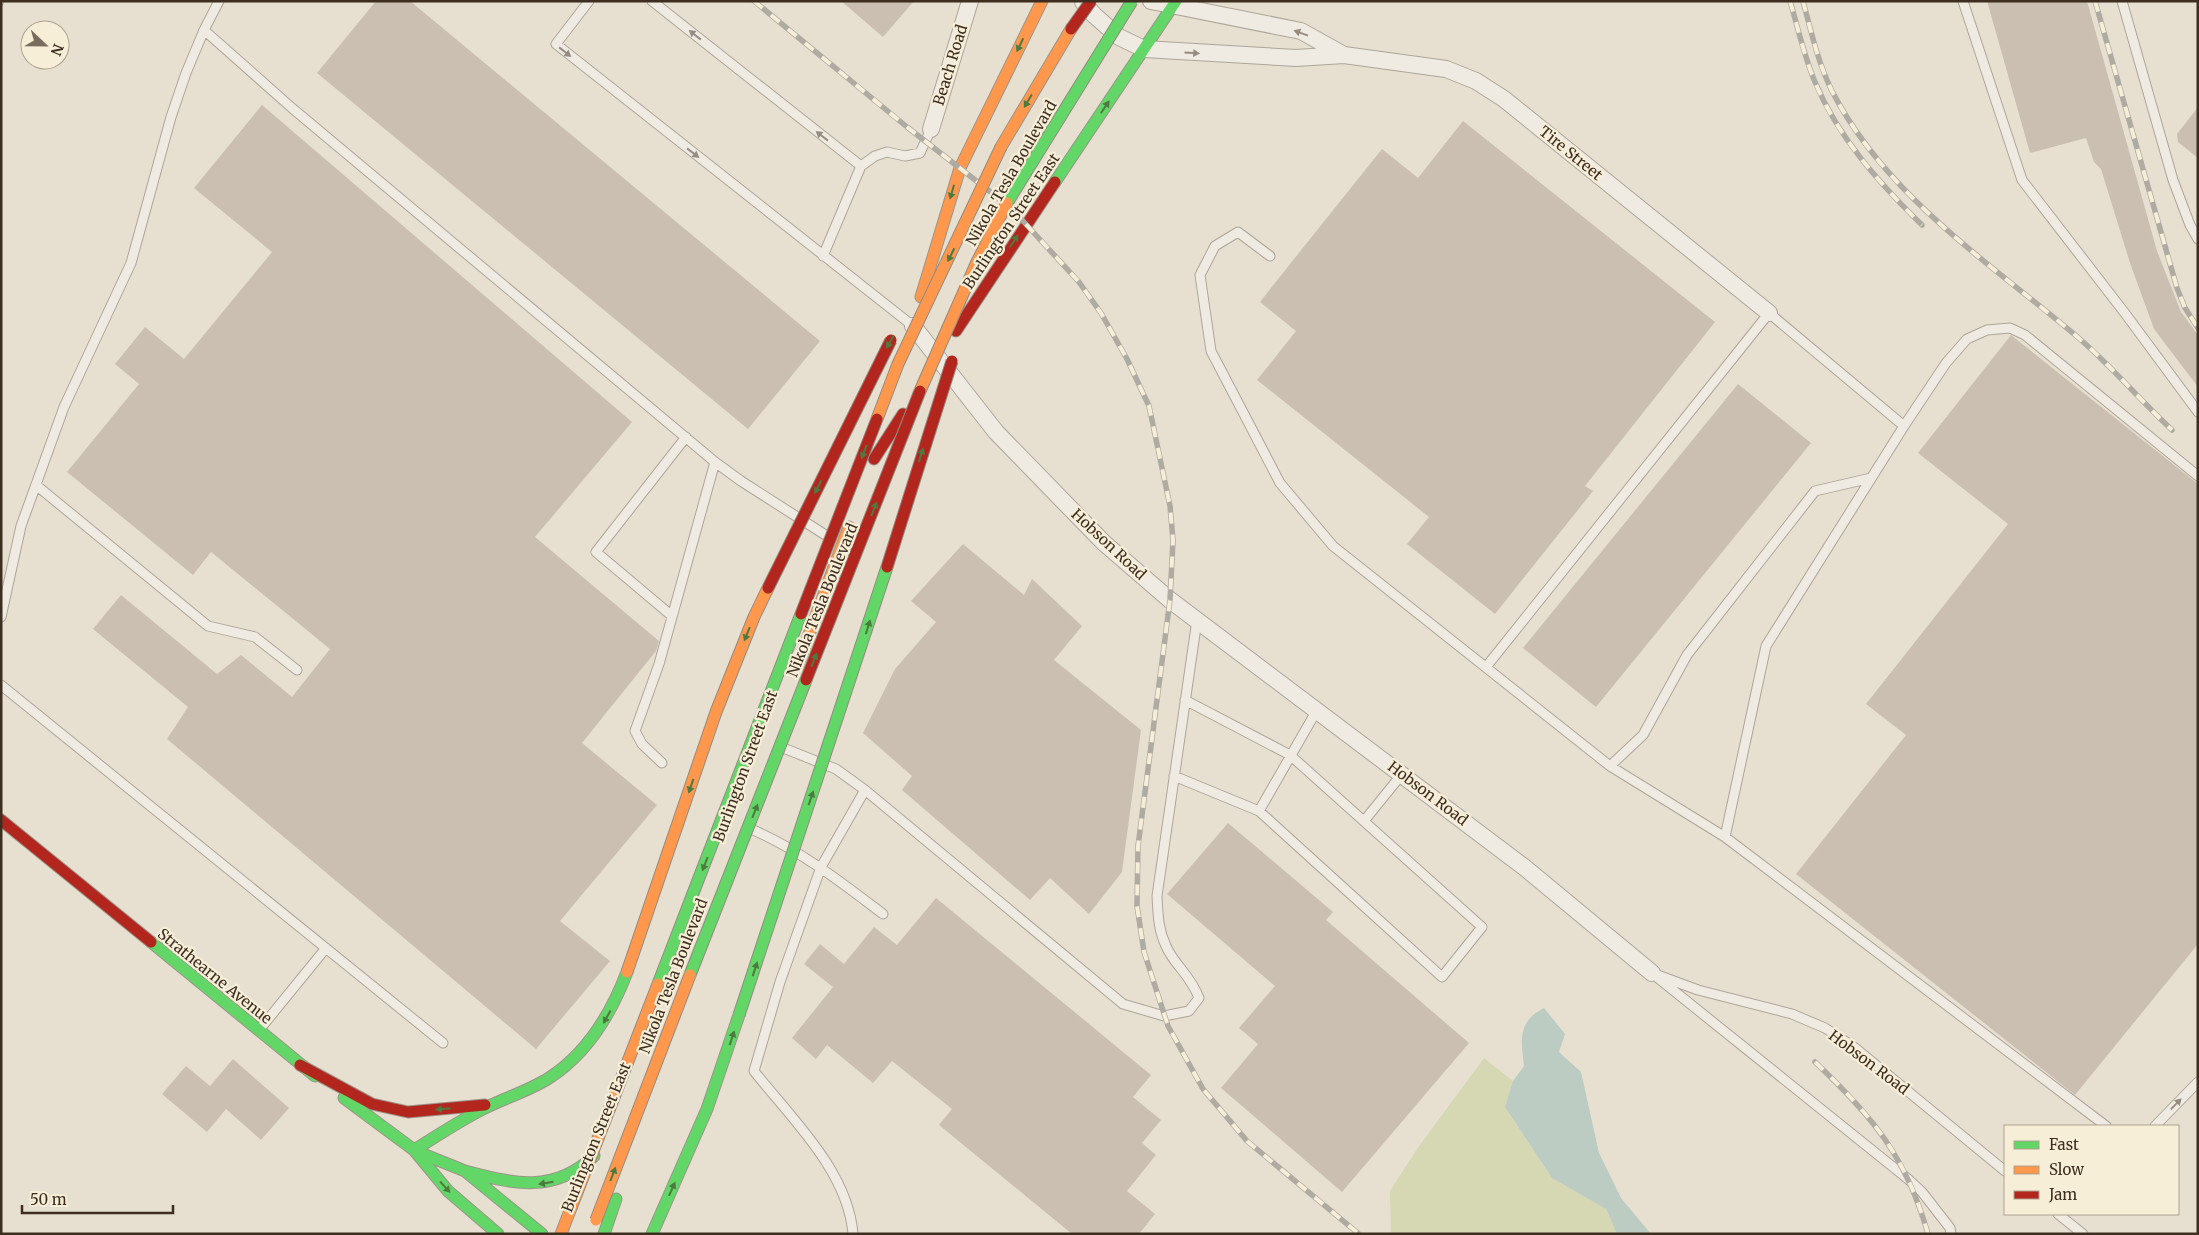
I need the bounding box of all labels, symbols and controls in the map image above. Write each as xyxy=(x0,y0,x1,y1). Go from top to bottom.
north arrow xyxy=(20,20,70,70)
street label: Beach Road xyxy=(929,22,971,108)
one-way arrow xyxy=(689,29,702,40)
one-way arrow xyxy=(1293,29,1308,36)
one-way arrow xyxy=(1016,38,1024,52)
text: N xyxy=(47,41,67,58)
one-way arrow xyxy=(558,46,571,57)
one-way arrow xyxy=(1185,50,1201,58)
one-way arrow xyxy=(1024,94,1033,107)
street label: Nikola Tesla Boulevard xyxy=(962,97,1060,249)
one-way arrow xyxy=(1100,100,1110,113)
street label: Tire Street xyxy=(1535,122,1607,184)
one-way arrow xyxy=(816,130,829,141)
one-way arrow xyxy=(686,147,699,158)
street label: Burlington Street East xyxy=(958,149,1064,293)
one-way arrow xyxy=(947,185,955,200)
one-way arrow xyxy=(1010,235,1019,248)
one-way arrow xyxy=(947,248,955,262)
one-way arrow xyxy=(886,335,894,349)
one-way arrow xyxy=(860,445,868,460)
one-way arrow xyxy=(917,448,925,463)
one-way arrow xyxy=(813,480,822,495)
one-way arrow xyxy=(871,501,878,516)
street label: Hobson Road xyxy=(1068,504,1150,584)
street label: Nikola Tesla Boulevard xyxy=(782,520,862,680)
one-way arrow xyxy=(864,620,872,635)
one-way arrow xyxy=(743,627,751,642)
one-way arrow xyxy=(810,652,818,667)
street label: Burlington Street East xyxy=(709,688,781,844)
street label: Hobson Road xyxy=(1384,757,1472,829)
one-way arrow xyxy=(687,779,694,794)
one-way arrow xyxy=(807,790,815,805)
one-way arrow xyxy=(751,804,759,818)
one-way arrow xyxy=(700,857,708,872)
street label: Nikola Tesla Boulevard xyxy=(635,896,711,1056)
street label: Strathearne Avenue xyxy=(154,924,276,1028)
one-way arrow xyxy=(751,961,759,976)
one-way arrow xyxy=(603,1010,612,1023)
street label: Hobson Road xyxy=(1825,1026,1913,1098)
one-way arrow xyxy=(729,1031,736,1046)
street label: Burlington Street East xyxy=(557,1059,635,1215)
one-way arrow xyxy=(2170,1098,2182,1110)
one-way arrow xyxy=(435,1105,451,1113)
legend xyxy=(2004,1125,2179,1215)
text: Fast xyxy=(2049,1135,2079,1154)
text: Slow xyxy=(2049,1160,2084,1179)
one-way arrow xyxy=(609,1166,617,1181)
one-way arrow xyxy=(537,1179,553,1187)
one-way arrow xyxy=(440,1181,451,1194)
scale bar xyxy=(22,1182,174,1214)
one-way arrow xyxy=(668,1182,676,1196)
text: Jam xyxy=(2048,1185,2077,1204)
text: 50 m xyxy=(30,1190,67,1209)

